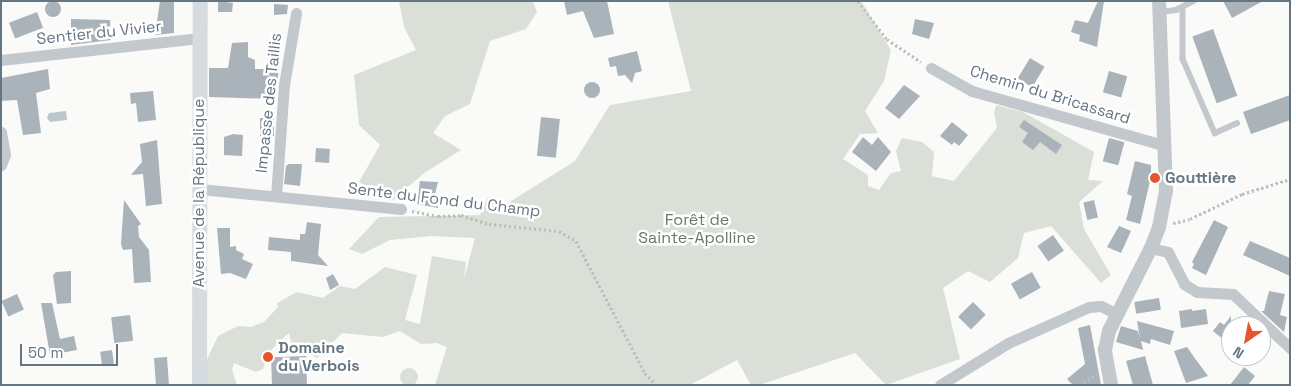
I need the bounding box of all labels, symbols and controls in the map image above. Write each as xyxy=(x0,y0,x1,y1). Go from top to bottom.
street label: Sentier du Vivier xyxy=(35,17,163,49)
street label: Impasse des Taillis xyxy=(252,32,286,174)
street label: Chemin du Bricassard xyxy=(968,61,1132,129)
street label: Avenue de la République xyxy=(189,98,209,288)
place label: Gouttière xyxy=(1165,168,1237,188)
marker: Gouttière xyxy=(1149,172,1161,184)
street label: Sente du Fond du Champ xyxy=(347,179,541,221)
park label: Forêt de Sainte-Apolline xyxy=(638,210,756,248)
north arrow xyxy=(1221,316,1271,366)
scale bar xyxy=(22,334,120,366)
place label: Domaine du Verbois xyxy=(278,338,360,376)
text: 50 m xyxy=(28,343,63,362)
text: N xyxy=(1230,343,1247,363)
marker: Domaine du Verbois xyxy=(262,351,274,363)

